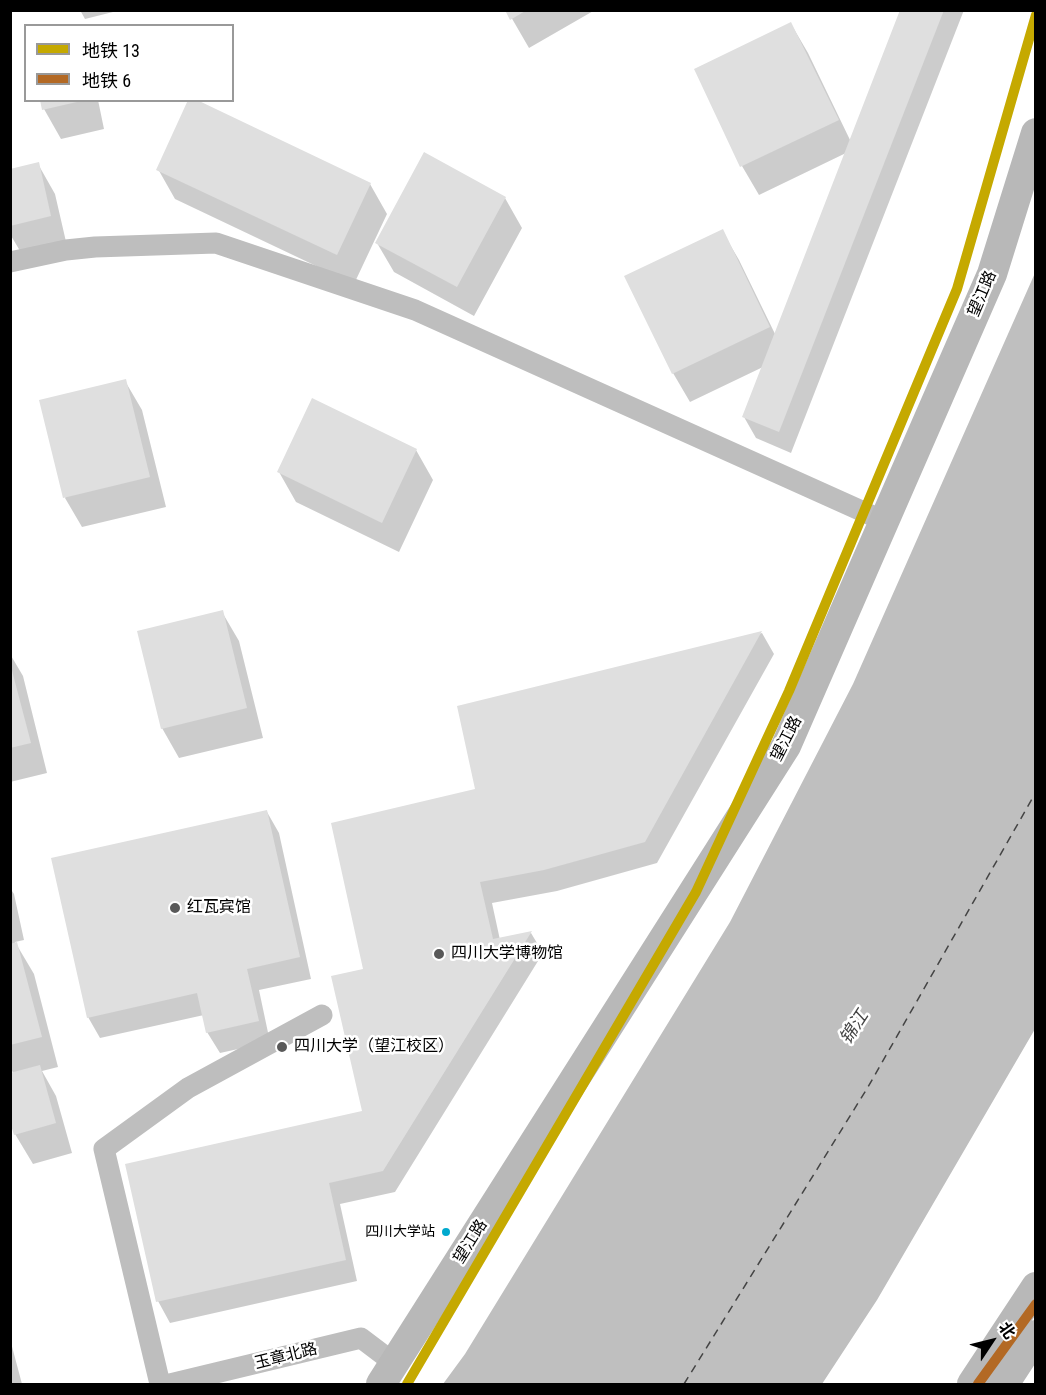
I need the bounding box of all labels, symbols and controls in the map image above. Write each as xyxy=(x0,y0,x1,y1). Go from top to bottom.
legend xyxy=(24,24,234,102)
text: 地铁 13 xyxy=(82,40,140,61)
text: 地铁 6 xyxy=(82,70,131,91)
street label: 望江路 xyxy=(965,268,1001,320)
street label: 望江路 xyxy=(768,713,806,765)
place label: 红瓦宾馆 xyxy=(187,898,251,918)
marker: 红瓦宾馆 xyxy=(168,901,182,915)
place label: 四川大学博物馆 xyxy=(451,944,563,964)
marker: 四川大学博物馆 xyxy=(432,947,446,961)
water label: 锦江 xyxy=(836,1007,874,1049)
place label: 四川大学（望江校区） xyxy=(294,1037,454,1057)
marker: 四川大学（望江校区） xyxy=(275,1040,289,1054)
street label: 望江路 xyxy=(450,1217,492,1267)
place label: 四川大学站 xyxy=(365,1224,435,1240)
marker: 四川大学站 xyxy=(440,1226,452,1238)
north arrow xyxy=(962,1311,1022,1371)
text: 北 xyxy=(995,1318,1020,1342)
street label: 玉章北路 xyxy=(253,1340,319,1374)

